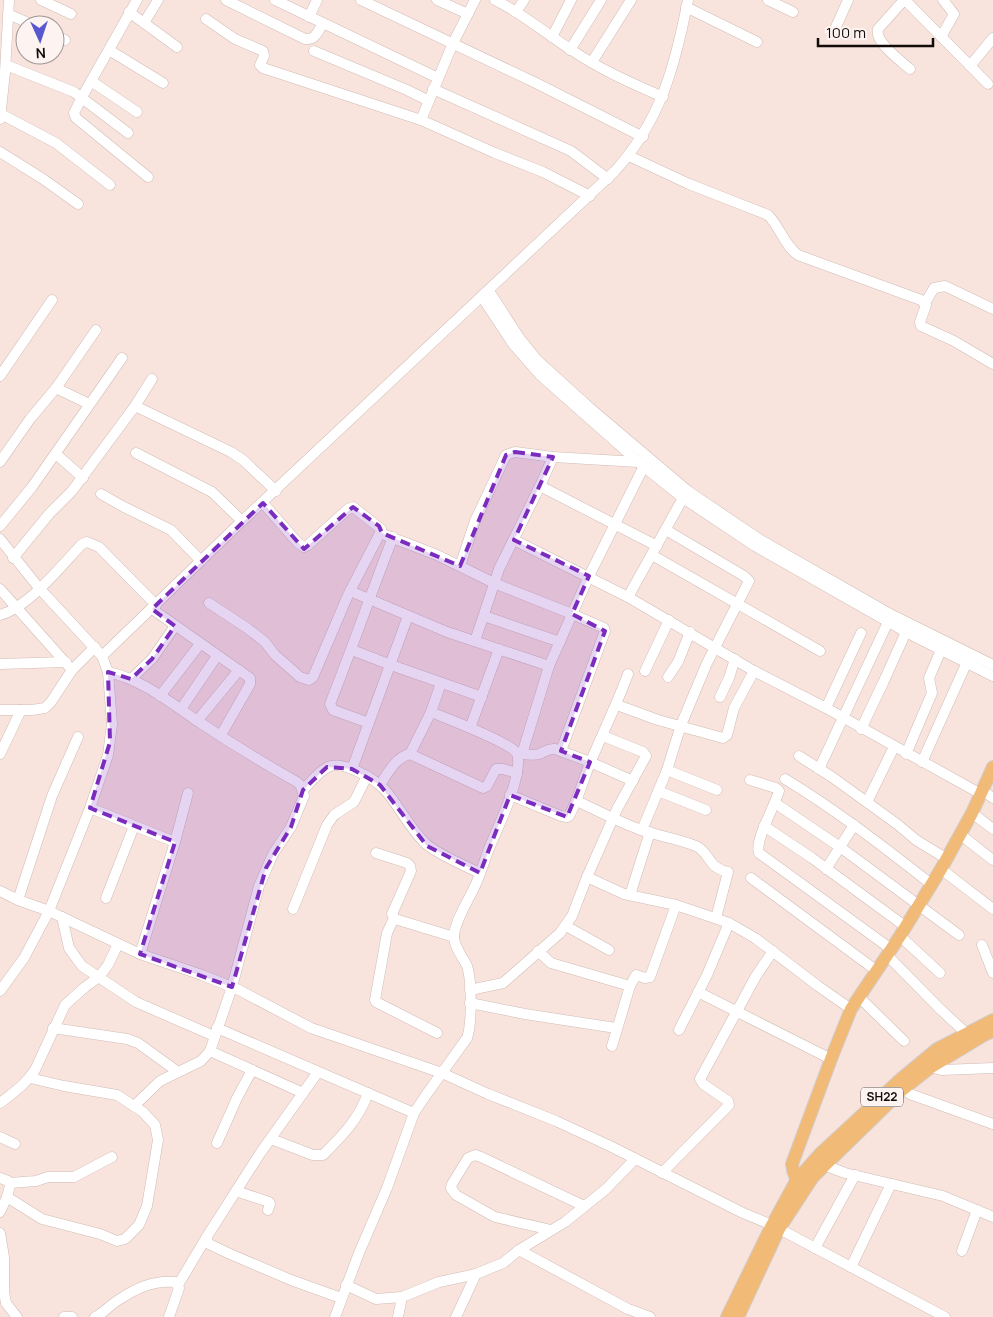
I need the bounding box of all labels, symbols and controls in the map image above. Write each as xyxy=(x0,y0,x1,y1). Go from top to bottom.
north arrow xyxy=(15,15,65,65)
scale bar xyxy=(818,15,933,47)
text: 100 m xyxy=(826,22,866,43)
text: N xyxy=(35,44,46,63)
road number: SH22 xyxy=(861,1088,903,1106)

